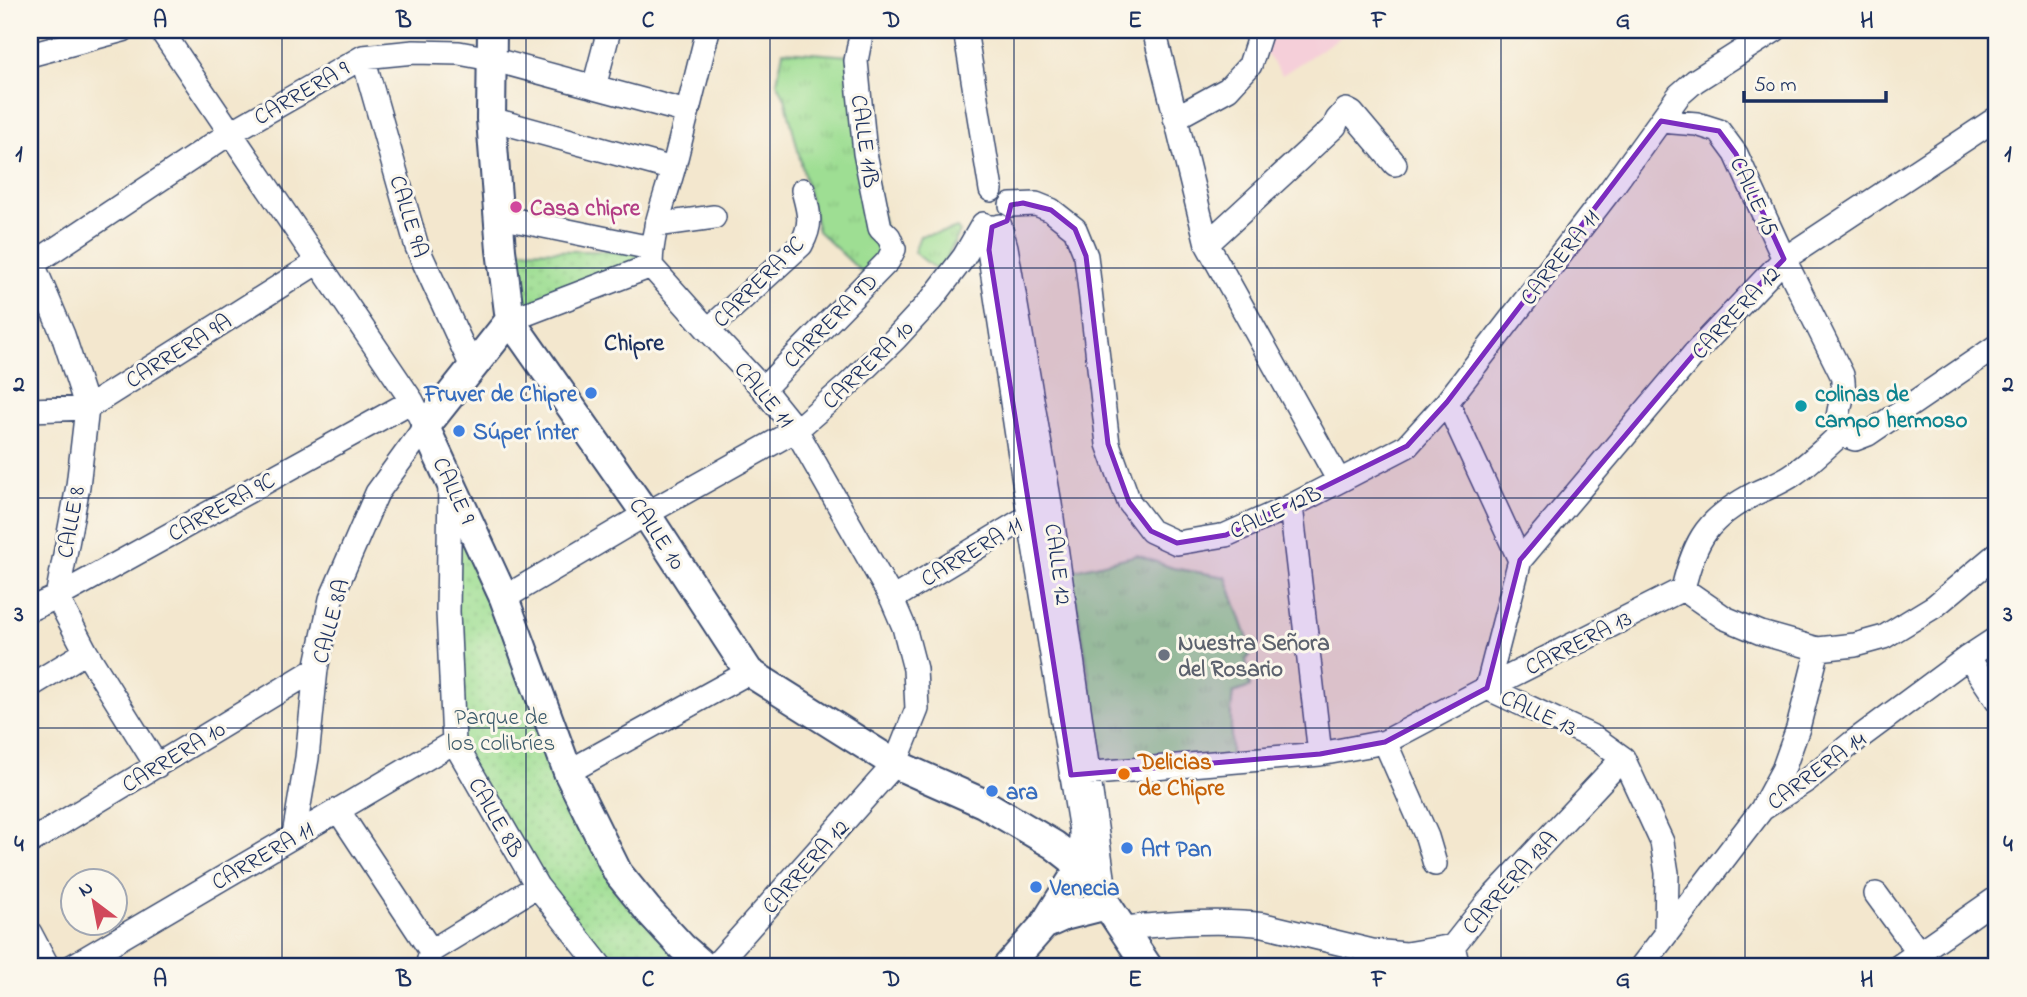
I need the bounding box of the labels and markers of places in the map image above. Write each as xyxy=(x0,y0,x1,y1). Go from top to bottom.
place label: Casa chipre xyxy=(530,193,641,226)
marker: Casa chipre xyxy=(508,199,524,215)
place label: Fruver de Chipre xyxy=(423,379,578,412)
place label: colinas de campo hermoso xyxy=(1815,379,1968,438)
marker: Fruver de Chipre xyxy=(583,385,599,401)
marker: colinas de campo hermoso xyxy=(1793,398,1809,414)
place label: Súper Ínter xyxy=(473,417,579,450)
marker: Súper Ínter xyxy=(451,423,467,439)
place label: Nuestra Señora del Rosario xyxy=(1178,628,1330,687)
marker: Nuestra Señora del Rosario xyxy=(1156,647,1172,663)
place label: Delicias de Chipre xyxy=(1137,747,1225,806)
marker: Delicias de Chipre xyxy=(1116,766,1132,782)
place label: ara xyxy=(1006,777,1038,810)
marker: ara xyxy=(984,783,1000,799)
place label: Art Pan xyxy=(1141,834,1211,867)
marker: Art Pan xyxy=(1119,840,1135,856)
place label: Venecia xyxy=(1049,873,1120,906)
marker: Venecia xyxy=(1028,879,1044,895)

